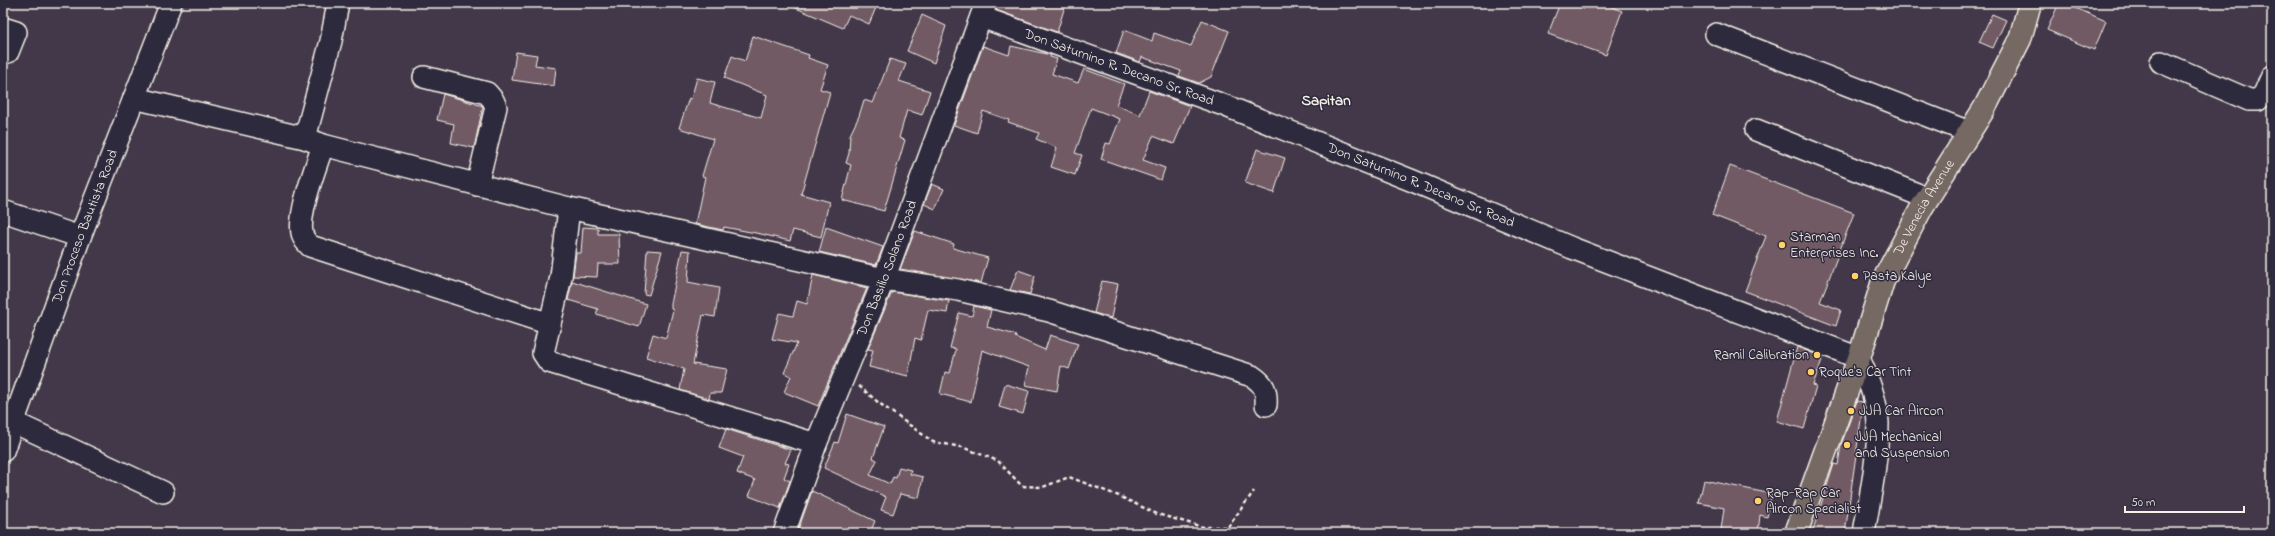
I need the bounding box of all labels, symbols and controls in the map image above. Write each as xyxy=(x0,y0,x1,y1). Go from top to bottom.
street label: Don Saturnino R. Decano Sr. Road xyxy=(1020,23,1217,111)
district label: Sapitan xyxy=(1301,90,1351,112)
street label: Don Saturnino R. Decano Sr. Road xyxy=(1323,137,1518,233)
street label: Don Proceso Bautista Road xyxy=(46,146,124,307)
street label: De Venecia Avenue xyxy=(1887,155,1960,260)
street label: Don Basilio Solano Road xyxy=(851,197,923,340)
place label: Starman Enterprises Inc. xyxy=(1790,227,1879,264)
marker: Starman Enterprises Inc. xyxy=(1777,240,1787,250)
place label: Pasta Kalye xyxy=(1863,266,1932,288)
marker: Pasta Kalye xyxy=(1850,271,1860,281)
place label: Ramil Calibration xyxy=(1714,345,1809,366)
marker: Ramil Calibration xyxy=(1812,350,1822,360)
place label: Roque's Car Tint xyxy=(1819,362,1912,383)
marker: Roque's Car Tint xyxy=(1806,367,1816,377)
place label: JJA Car Aircon xyxy=(1859,401,1944,422)
marker: JJA Car Aircon xyxy=(1846,406,1856,416)
place label: JJA Mechanical and Suspension xyxy=(1855,427,1950,464)
marker: JJA Mechanical and Suspension xyxy=(1842,440,1852,450)
place label: Rap-Rap Car Aircon Specialist xyxy=(1766,483,1862,520)
scale bar xyxy=(2125,488,2244,514)
text: 50 m xyxy=(2131,494,2155,512)
marker: Rap-Rap Car Aircon Specialist xyxy=(1753,496,1763,506)

